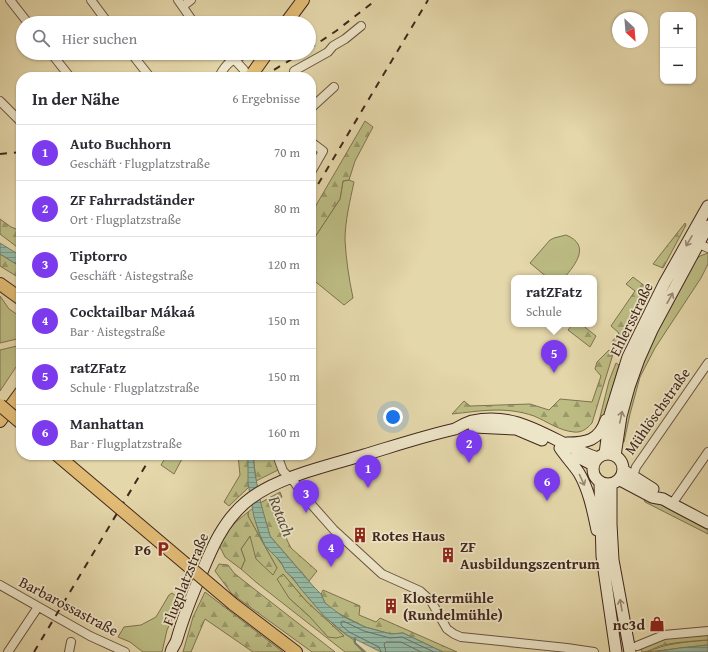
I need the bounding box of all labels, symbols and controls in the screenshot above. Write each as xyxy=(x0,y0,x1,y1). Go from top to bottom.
north arrow xyxy=(612,12,648,48)
map controls xyxy=(660,12,696,84)
button: + xyxy=(660,12,696,48)
search box xyxy=(16,16,316,60)
icon: search xyxy=(30,27,52,49)
text: Hier suchen xyxy=(62,28,137,49)
button: − xyxy=(660,48,696,84)
text: In der Nähe xyxy=(32,86,120,111)
text: 6 Ergebnisse xyxy=(232,89,300,108)
text: Auto Buchhorn xyxy=(70,133,171,154)
text: 1 xyxy=(42,143,48,162)
text: 70 m xyxy=(274,143,300,162)
text: Geschäft · Flugplatzstraße xyxy=(70,154,210,173)
text: ZF Fahrradständer xyxy=(70,189,195,210)
text: 2 xyxy=(42,199,48,218)
text: 80 m xyxy=(274,199,300,218)
text: Ort · Flugplatzstraße xyxy=(70,210,181,229)
one-way arrow xyxy=(685,234,693,246)
text: Tiptorro xyxy=(70,245,127,266)
text: 3 xyxy=(42,255,48,274)
text: 120 m xyxy=(268,255,300,274)
text: Geschäft · Aistegstraße xyxy=(70,266,193,285)
popup xyxy=(511,275,597,327)
street label: Ehlersstraße xyxy=(604,279,658,359)
text: ratZFatz xyxy=(526,281,582,302)
one-way arrow xyxy=(667,292,675,304)
text: Cocktailbar Mákaá xyxy=(70,301,195,322)
text: Schule xyxy=(526,302,562,321)
text: 4 xyxy=(42,311,48,330)
text: 150 m xyxy=(268,311,300,330)
text: Bar · Aistegstraße xyxy=(70,322,165,341)
pin: 5 xyxy=(541,340,567,373)
text: ratZFatz xyxy=(70,357,126,378)
street label: Mühlöschstraße xyxy=(619,363,695,459)
text: 5 xyxy=(42,367,48,386)
text: 150 m xyxy=(268,367,300,386)
text: Schule · Flugplatzstraße xyxy=(70,378,199,397)
your location xyxy=(383,407,403,427)
one-way arrow xyxy=(617,411,625,424)
text: Manhattan xyxy=(70,413,144,434)
text: 6 xyxy=(42,423,48,442)
text: 160 m xyxy=(268,423,300,442)
pin: 2 xyxy=(456,430,482,463)
text: Bar · Flugplatzstraße xyxy=(70,434,182,453)
pin: 1 xyxy=(355,455,381,488)
pin: 6 xyxy=(534,468,560,501)
one-way arrow xyxy=(579,474,586,486)
pin: 3 xyxy=(293,480,319,513)
water label: Rotach xyxy=(263,491,301,540)
place label: Rotes Haus xyxy=(372,525,445,546)
building icon: Rotes Haus xyxy=(351,526,369,544)
street label: Flugplatzstraße xyxy=(157,529,213,629)
pin: 4 xyxy=(318,534,344,567)
place label: ZF Ausbildungszentrum xyxy=(460,536,600,574)
place label: P6 xyxy=(135,539,151,560)
parking icon: P6 xyxy=(154,540,172,558)
building icon: ZF Ausbildungszentrum xyxy=(439,546,457,564)
street label: Barbarossastraße xyxy=(16,571,122,641)
place label: Klostermühle (Rundelmühle) xyxy=(403,587,503,625)
building icon: Klostermühle (Rundelmühle) xyxy=(382,597,400,615)
one-way arrow xyxy=(617,599,625,612)
place label: nc3d xyxy=(613,614,645,635)
shop icon: nc3d xyxy=(648,615,666,633)

